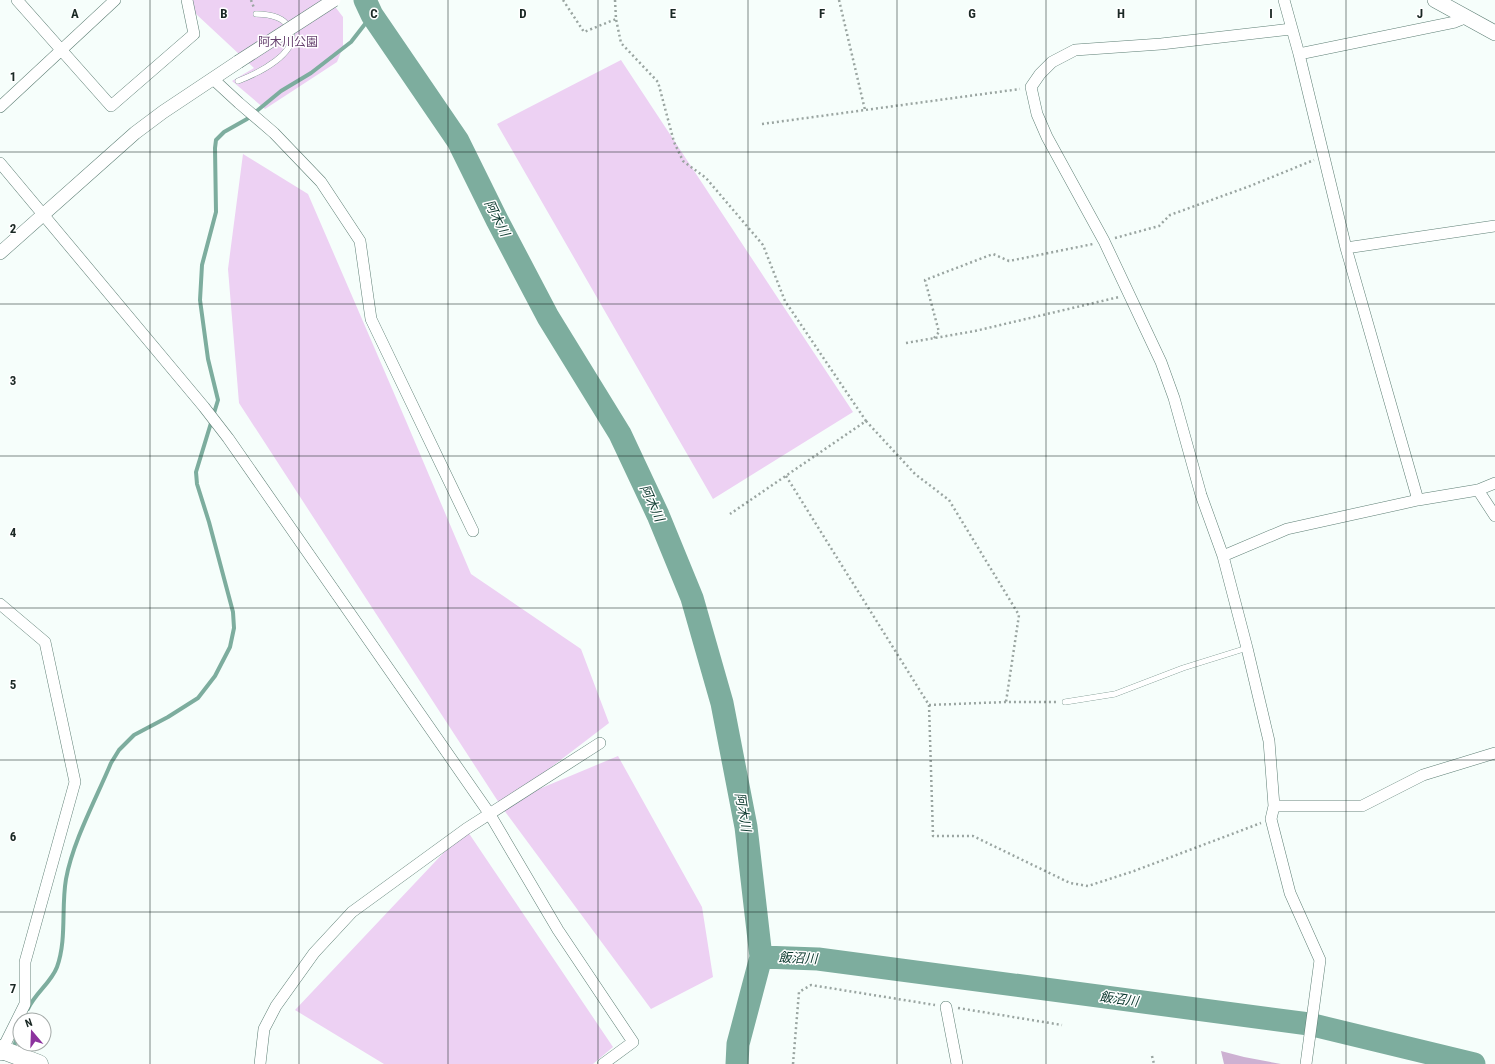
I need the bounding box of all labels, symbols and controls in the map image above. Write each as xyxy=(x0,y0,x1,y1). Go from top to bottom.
text: A xyxy=(71,6,79,21)
text: B xyxy=(220,6,228,21)
text: C xyxy=(370,6,378,21)
text: D xyxy=(519,6,527,21)
text: E xyxy=(670,6,677,21)
text: F xyxy=(819,6,825,21)
text: G xyxy=(968,6,976,21)
text: H xyxy=(1117,6,1125,21)
text: I xyxy=(1269,6,1273,21)
text: J xyxy=(1417,6,1423,21)
park label: 阿木川公園 xyxy=(258,35,318,49)
text: 1 xyxy=(10,69,16,84)
water label: 阿木川 xyxy=(481,197,513,241)
text: 2 xyxy=(10,221,17,236)
text: 3 xyxy=(10,373,16,388)
water label: 阿木川 xyxy=(637,482,668,526)
text: 4 xyxy=(10,525,17,540)
text: 5 xyxy=(10,677,17,692)
water label: 阿木川 xyxy=(732,791,754,834)
text: 6 xyxy=(10,829,17,844)
water label: 飯沼川 xyxy=(778,950,820,966)
text: 7 xyxy=(10,981,17,996)
water label: 飯沼川 xyxy=(1099,989,1141,1009)
north arrow xyxy=(12,1012,52,1052)
text: N xyxy=(24,1016,34,1030)

